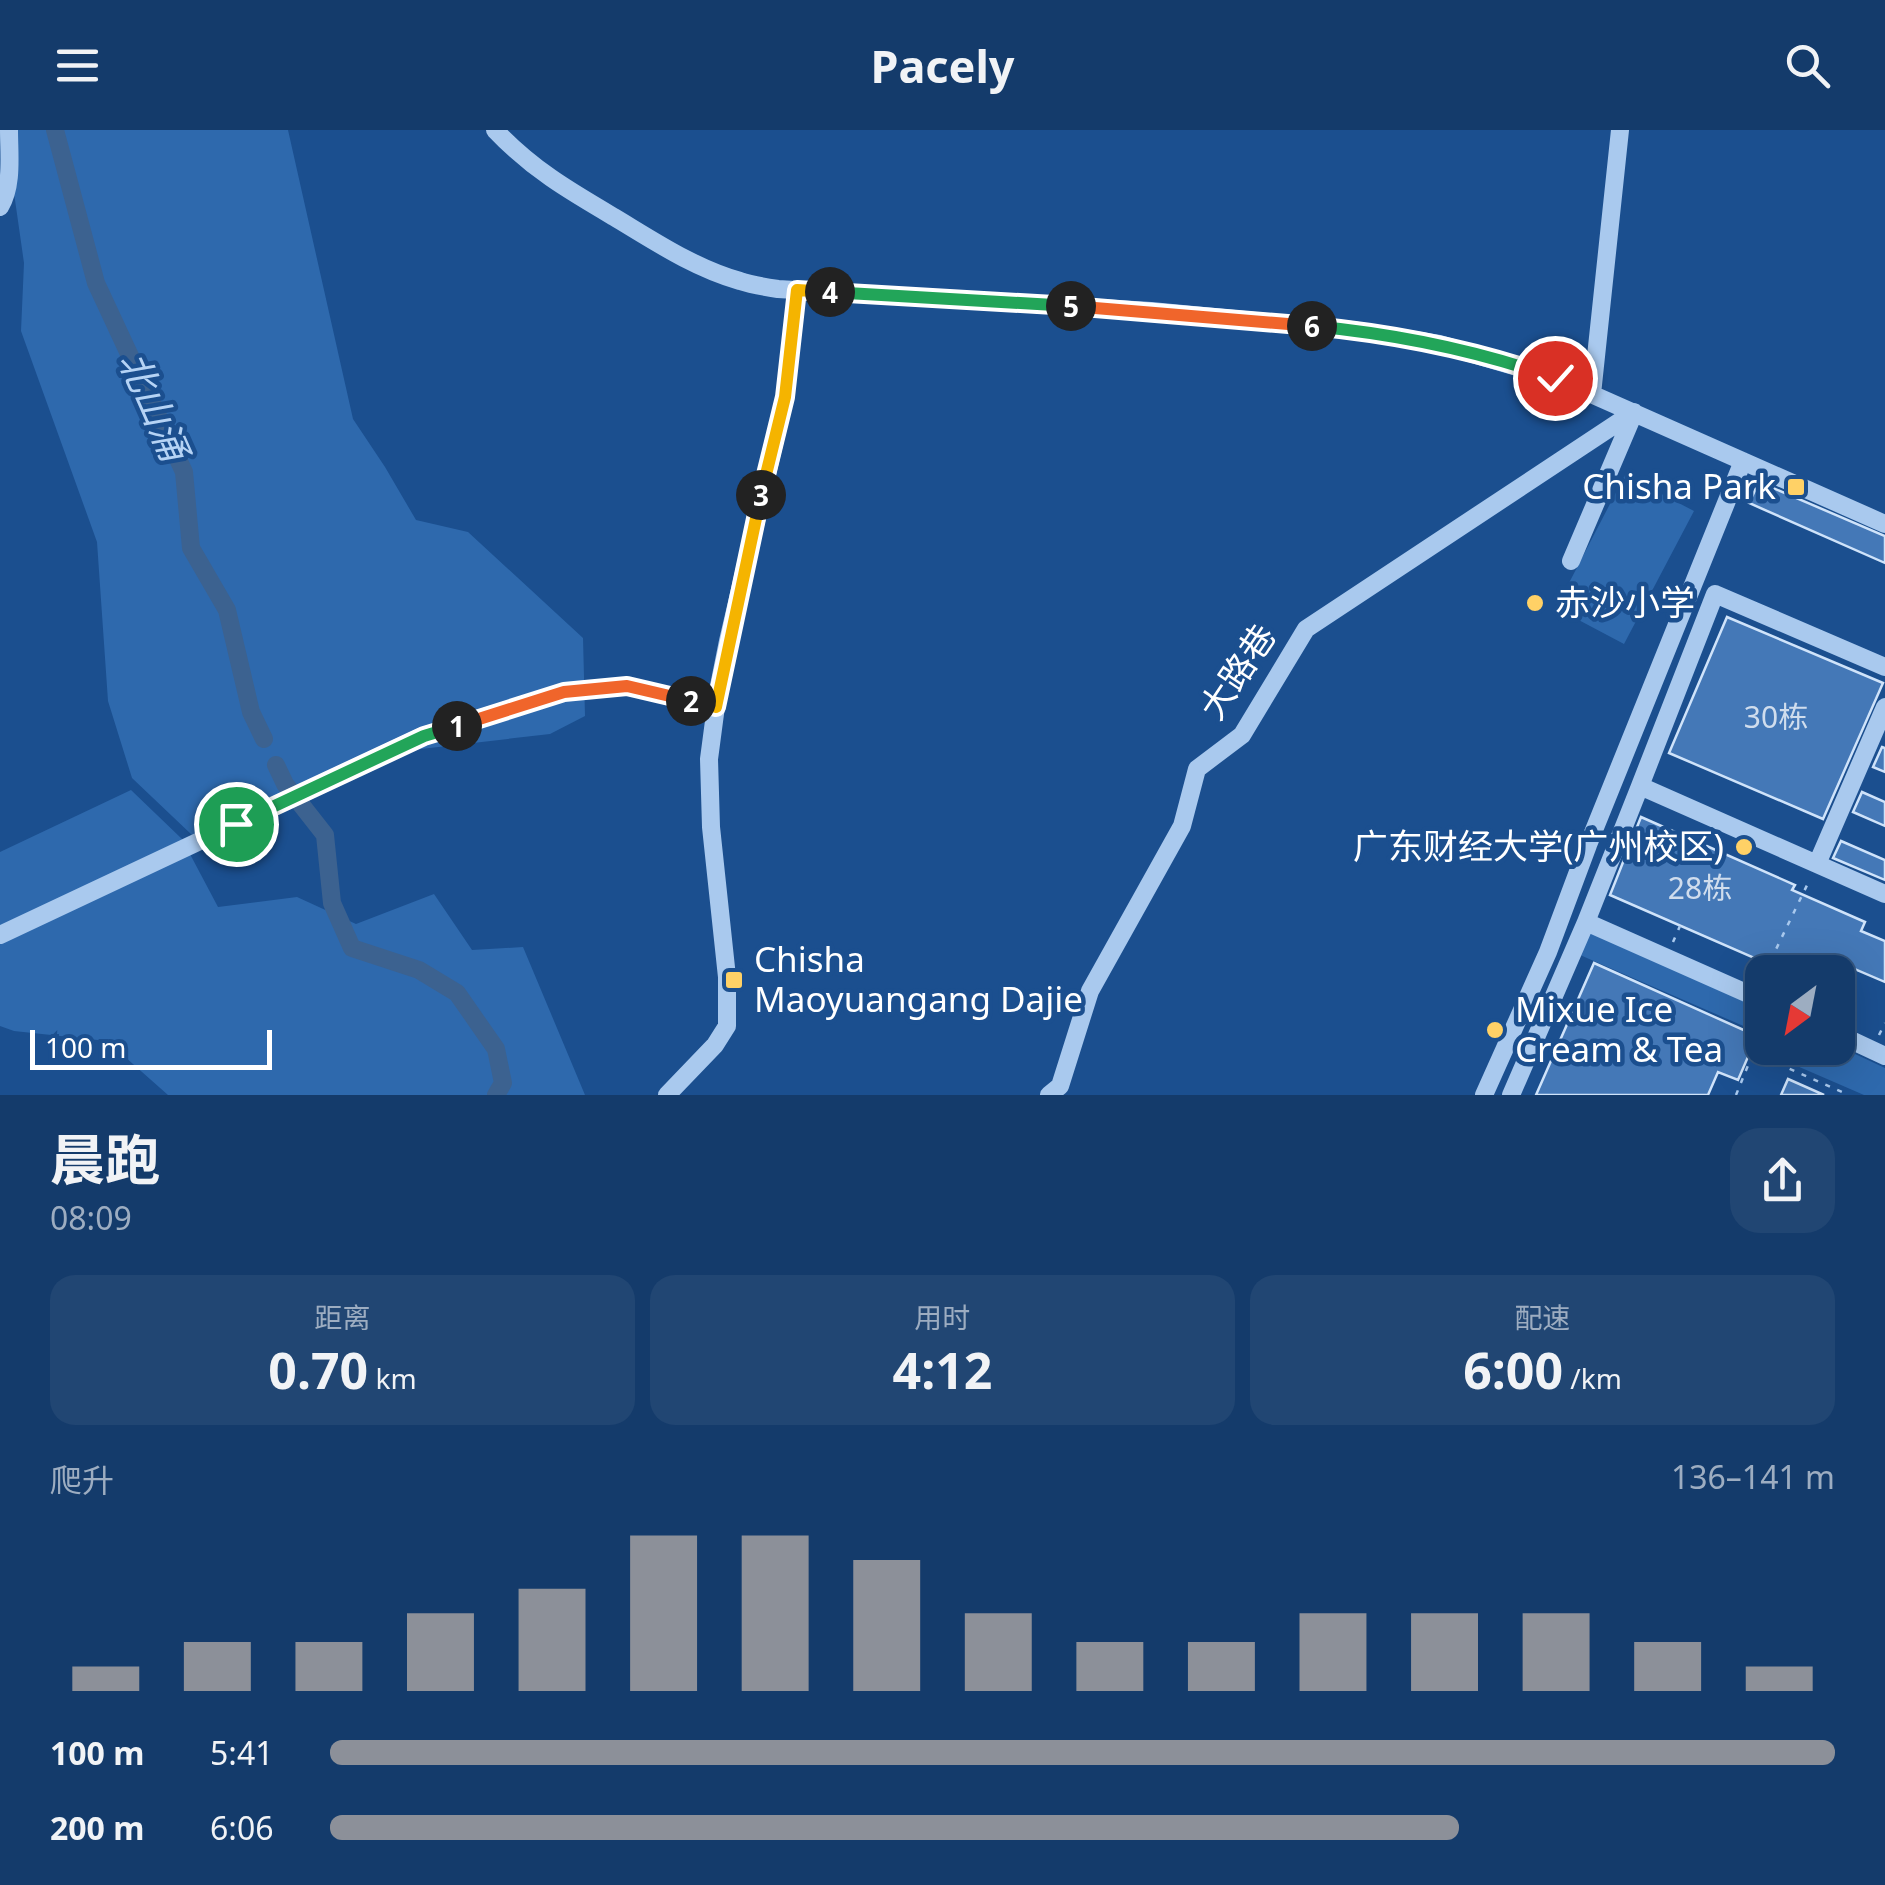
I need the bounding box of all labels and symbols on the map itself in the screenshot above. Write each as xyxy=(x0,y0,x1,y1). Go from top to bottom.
pin: 4 xyxy=(805,267,855,317)
pin: 5 xyxy=(1046,281,1096,331)
pin: 6 xyxy=(1287,301,1337,351)
pin xyxy=(1513,336,1598,421)
water label: 北山涌 xyxy=(108,343,203,471)
place label: Chisha Park xyxy=(1582,462,1776,509)
pin: 3 xyxy=(736,470,786,520)
marker: Chisha Park xyxy=(1785,476,1807,498)
place label: 赤沙小学 xyxy=(1555,578,1695,625)
marker: 赤沙小学 xyxy=(1524,592,1546,614)
street label: 大路巷 xyxy=(1188,614,1286,728)
pin: 2 xyxy=(666,676,716,726)
house number: 30栋 xyxy=(1744,696,1808,737)
pin: 1 xyxy=(432,701,482,751)
pin xyxy=(194,782,279,867)
place label: 广东财经大学(广州校区) xyxy=(1353,822,1724,869)
marker: 广东财经大学(广州校区) xyxy=(1733,836,1755,858)
house number: 28栋 xyxy=(1668,867,1732,908)
place label: Chisha Maoyuangang Dajie xyxy=(754,935,1083,1022)
north arrow xyxy=(1745,955,1855,1065)
marker: Chisha Maoyuangang Dajie xyxy=(723,969,745,991)
place label: Mixue Ice Cream & Tea xyxy=(1515,985,1723,1072)
marker: Mixue Ice Cream & Tea xyxy=(1484,1019,1506,1041)
scale bar xyxy=(30,1025,272,1070)

